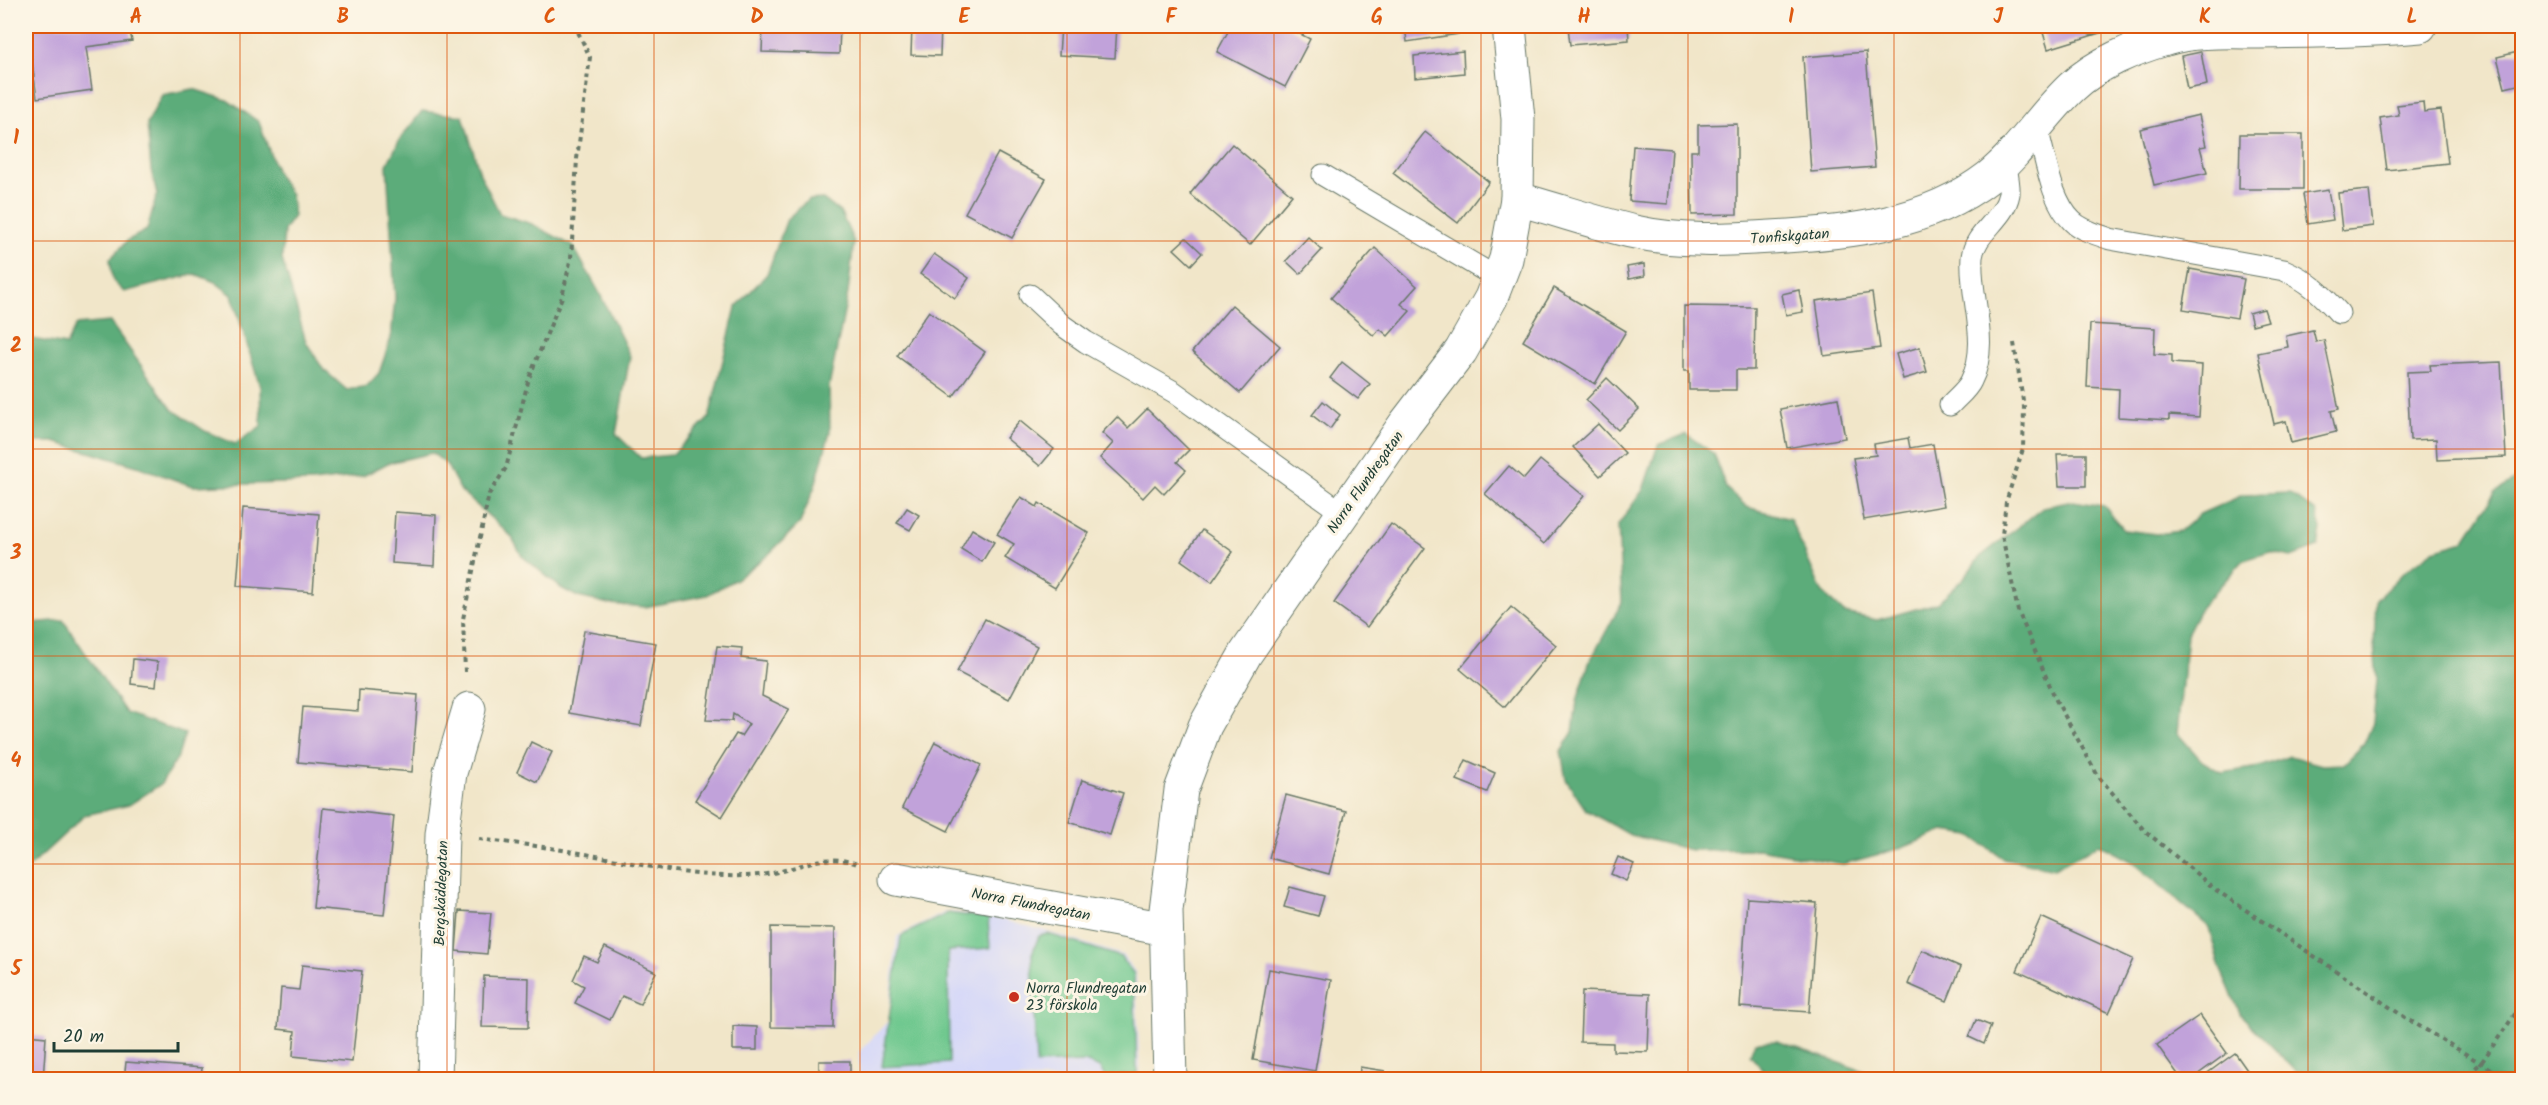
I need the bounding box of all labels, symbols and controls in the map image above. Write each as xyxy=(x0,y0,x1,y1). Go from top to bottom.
text: A xyxy=(130,2,142,34)
text: B xyxy=(337,2,349,34)
text: C xyxy=(544,2,556,34)
text: D xyxy=(750,2,764,34)
text: E xyxy=(958,2,970,34)
text: F xyxy=(1166,2,1178,34)
text: G xyxy=(1371,2,1383,34)
text: H xyxy=(1577,2,1591,34)
text: I xyxy=(1788,2,1794,34)
text: J xyxy=(1993,2,2004,34)
text: K xyxy=(2199,2,2211,34)
text: L xyxy=(2407,2,2417,34)
text: 1 xyxy=(13,123,19,155)
street label: Tonfiskgatan xyxy=(1750,222,1830,252)
text: 2 xyxy=(10,331,22,363)
street label: Norra Flundregatan xyxy=(1321,426,1410,539)
text: 3 xyxy=(10,538,22,570)
text: 4 xyxy=(11,746,22,778)
street label: Bergskäddegatan xyxy=(428,840,456,946)
street label: Norra Flundregatan xyxy=(969,882,1092,928)
text: 5 xyxy=(10,954,23,986)
place label: Norra Flundregatan 23 förskola xyxy=(1026,977,1147,1018)
marker: Norra Flundregatan 23 förskola xyxy=(1007,990,1021,1004)
scale bar xyxy=(54,1015,178,1053)
text: 20 m xyxy=(63,1023,104,1052)

